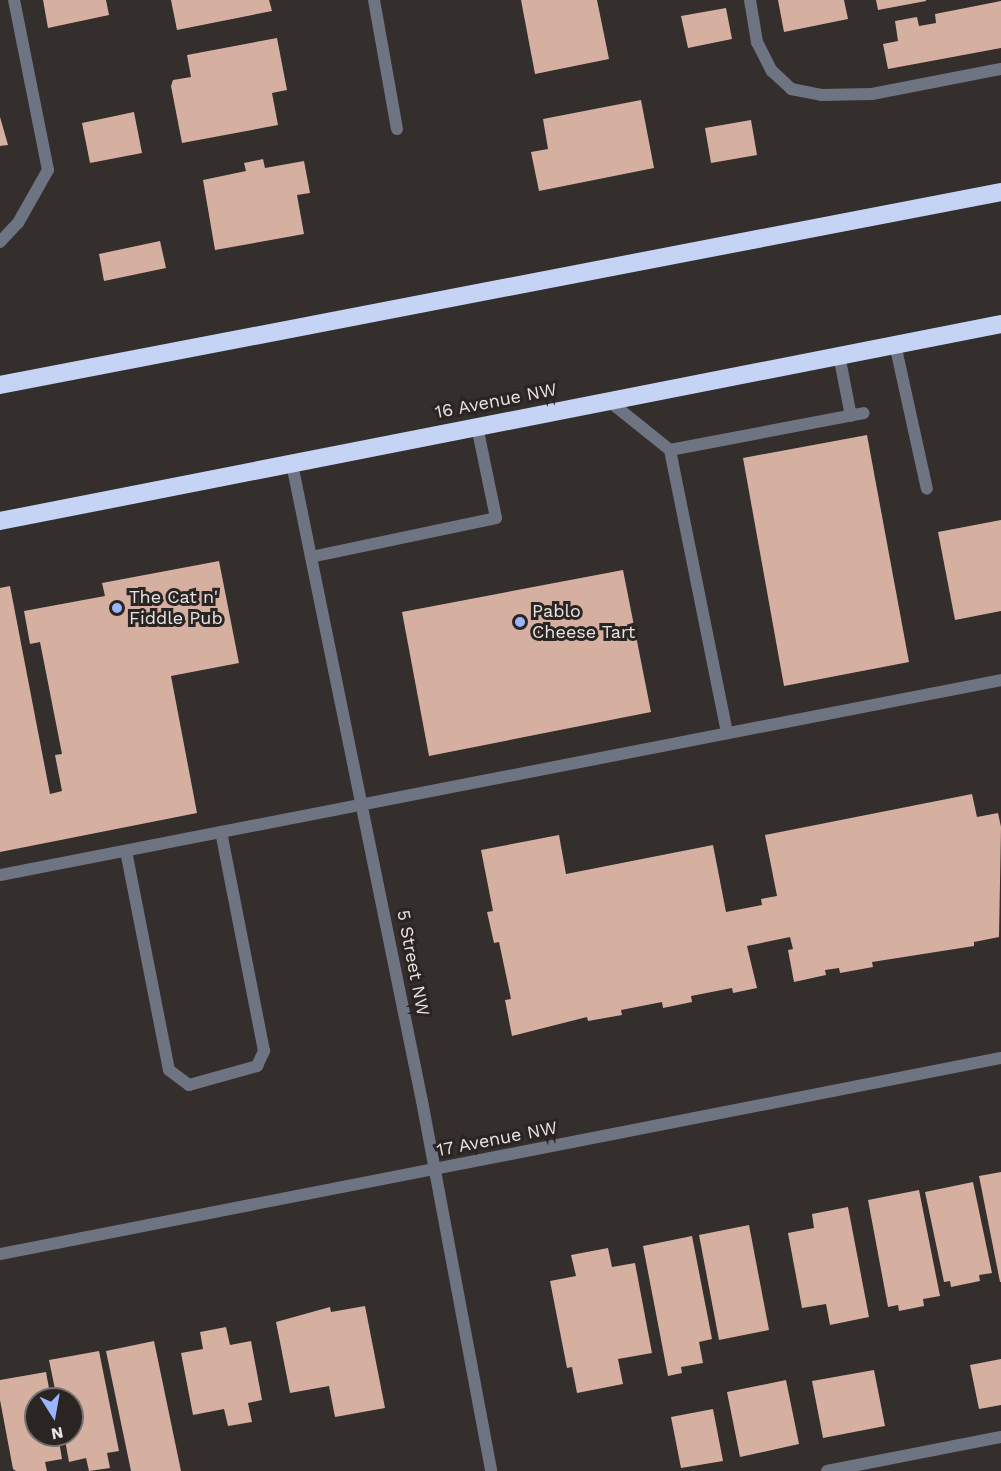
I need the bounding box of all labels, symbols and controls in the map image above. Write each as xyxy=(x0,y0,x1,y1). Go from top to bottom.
street label: 16 Avenue NW xyxy=(433,379,559,423)
place label: The Cat n' Fiddle Pub xyxy=(129,587,223,630)
marker: The Cat n' Fiddle Pub xyxy=(110,601,124,615)
place label: Pablo Cheese Tart xyxy=(532,601,636,644)
marker: Pablo Cheese Tart xyxy=(513,615,527,629)
street label: 5 Street NW xyxy=(392,908,434,1018)
street label: 17 Avenue NW xyxy=(434,1117,560,1161)
north arrow xyxy=(24,1387,84,1447)
text: N xyxy=(50,1423,65,1444)

